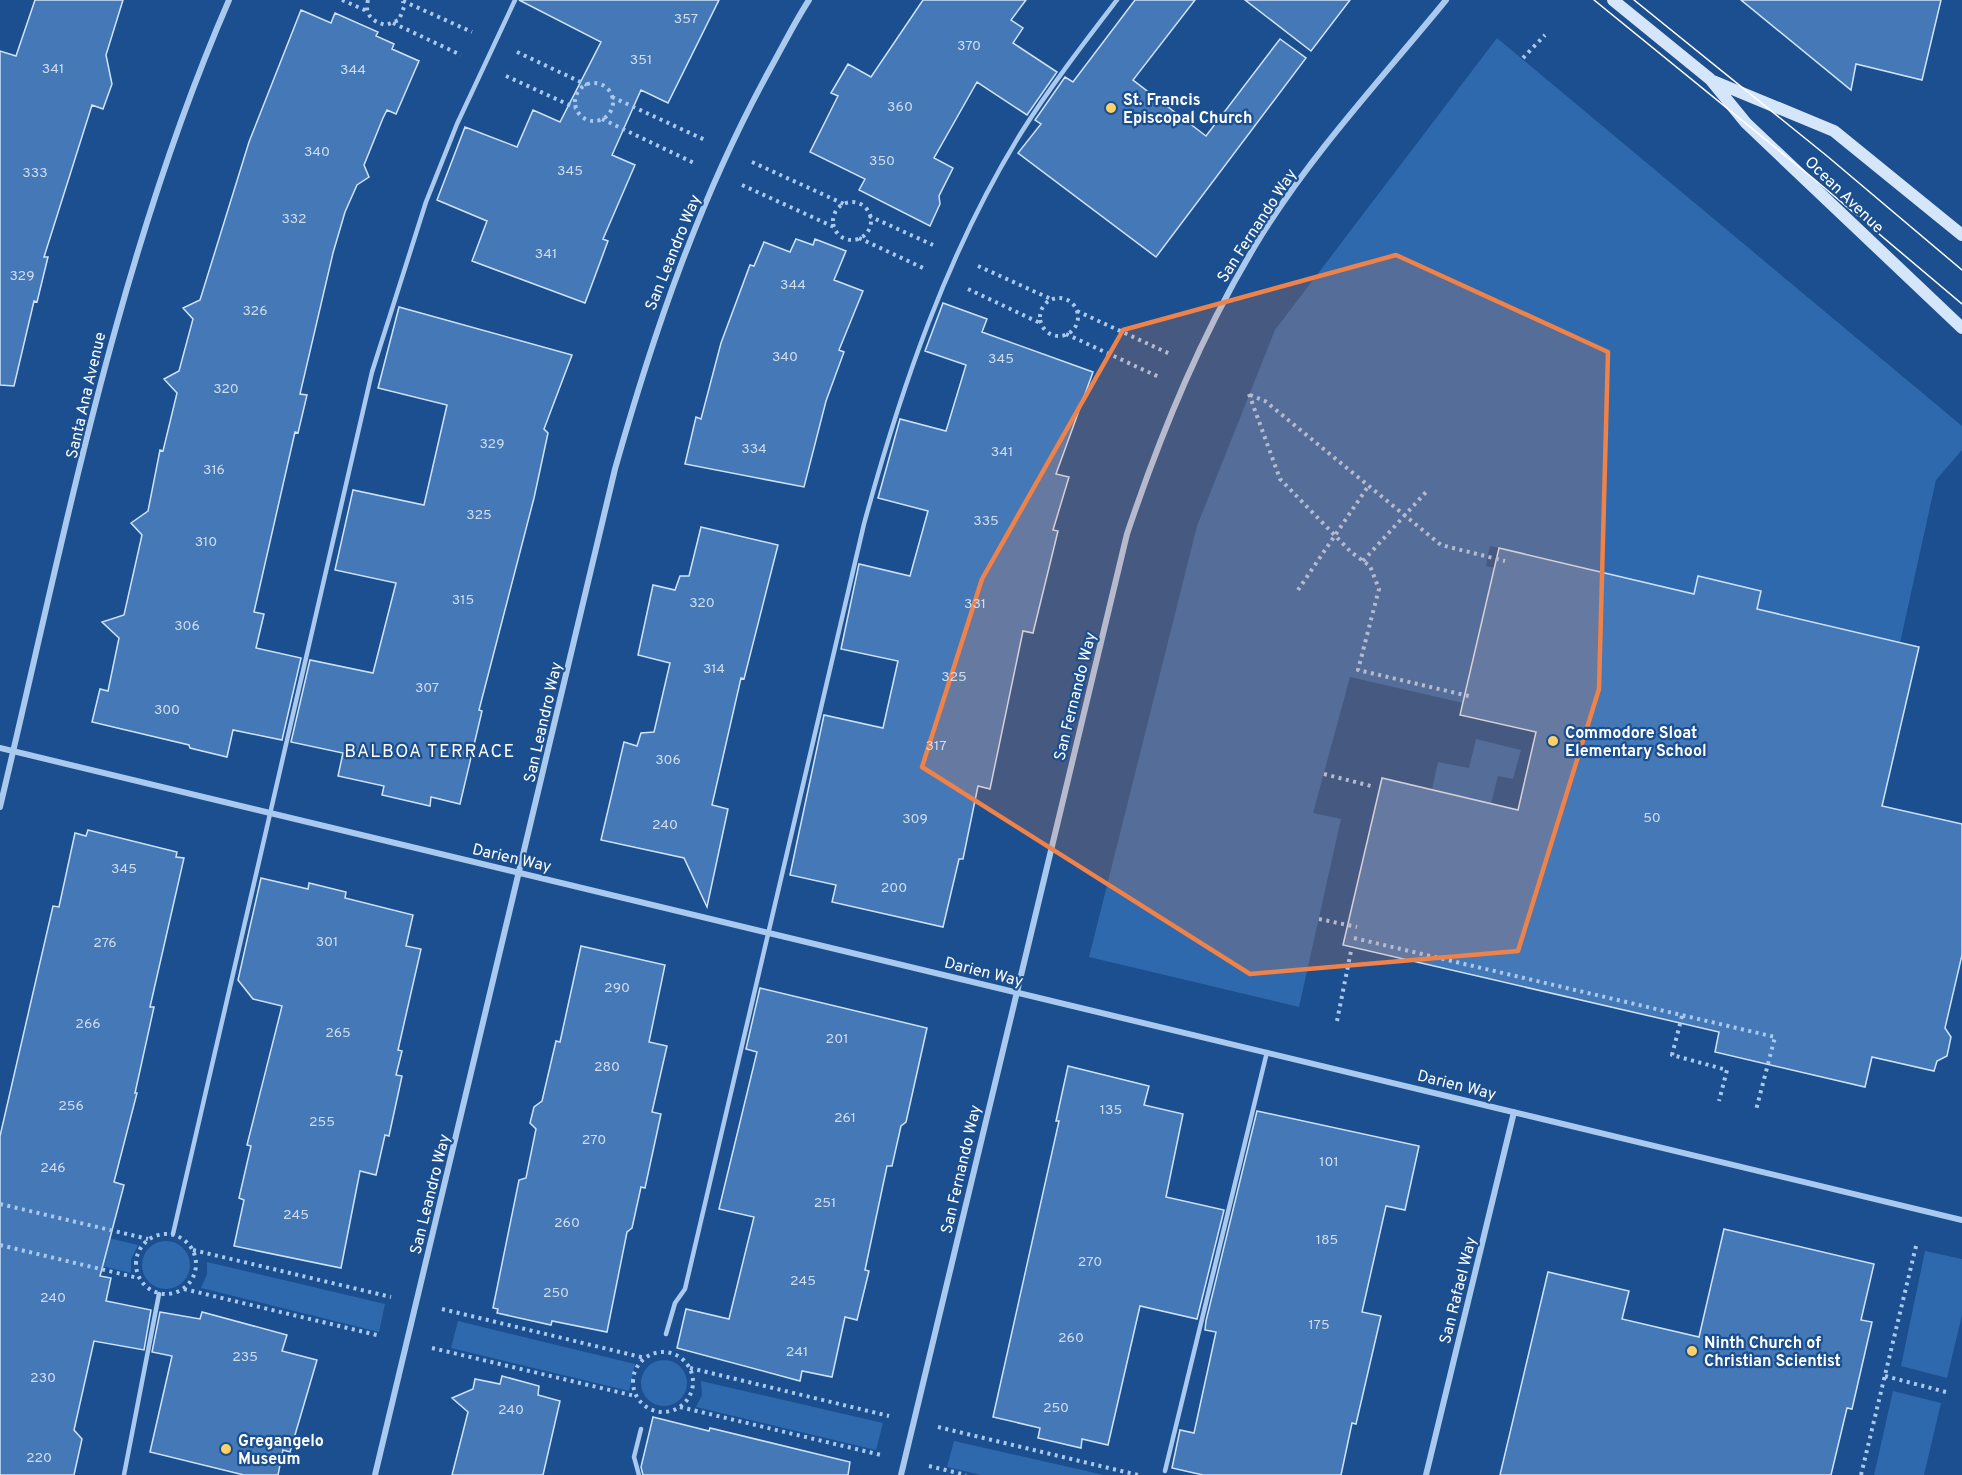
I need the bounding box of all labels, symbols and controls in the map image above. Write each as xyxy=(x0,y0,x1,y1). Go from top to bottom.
house number: 357 xyxy=(674,11,698,28)
house number: 370 xyxy=(957,38,981,55)
house number: 351 xyxy=(630,52,652,69)
house number: 341 xyxy=(42,61,64,78)
house number: 344 xyxy=(340,62,366,79)
place label: St. Francis Episcopal Church xyxy=(1123,91,1252,129)
house number: 360 xyxy=(887,99,913,116)
marker: St. Francis Episcopal Church xyxy=(1104,101,1118,115)
house number: 340 xyxy=(304,144,330,161)
house number: 350 xyxy=(869,153,895,170)
street label: Ocean Avenue xyxy=(1800,153,1887,238)
house number: 345 xyxy=(557,163,583,180)
house number: 333 xyxy=(22,165,48,182)
street label: San Fernando Way xyxy=(1213,165,1302,287)
street label: San Leandro Way xyxy=(641,192,706,314)
house number: 332 xyxy=(281,211,307,228)
house number: 341 xyxy=(535,246,557,263)
house number: 329 xyxy=(9,268,35,285)
house number: 344 xyxy=(780,277,806,294)
house number: 326 xyxy=(242,303,268,320)
street label: Santa Ana Avenue xyxy=(63,330,111,461)
house number: 340 xyxy=(772,349,798,366)
house number: 345 xyxy=(988,351,1014,368)
house number: 320 xyxy=(213,381,239,398)
house number: 329 xyxy=(479,436,505,453)
house number: 334 xyxy=(741,441,767,458)
house number: 341 xyxy=(991,444,1013,461)
house number: 316 xyxy=(203,462,225,479)
house number: 325 xyxy=(466,507,492,524)
house number: 335 xyxy=(973,513,999,530)
house number: 310 xyxy=(195,534,217,551)
house number: 315 xyxy=(452,592,474,609)
house number: 320 xyxy=(689,595,715,612)
house number: 331 xyxy=(964,596,986,613)
house number: 306 xyxy=(174,618,200,635)
street label: San Fernando Way xyxy=(1050,630,1102,763)
street label: San Leandro Way xyxy=(520,660,568,785)
house number: 314 xyxy=(703,661,725,678)
house number: 325 xyxy=(941,669,967,686)
house number: 307 xyxy=(415,680,439,697)
house number: 300 xyxy=(154,702,180,719)
place label: Commodore Sloat Elementary School xyxy=(1565,724,1707,762)
marker: Commodore Sloat Elementary School xyxy=(1546,734,1560,748)
house number: 317 xyxy=(926,738,946,755)
district label: BALBOA TERRACE xyxy=(344,741,516,764)
house number: 306 xyxy=(655,752,681,769)
house number: 50 xyxy=(1643,810,1661,827)
house number: 309 xyxy=(902,811,928,828)
house number: 240 xyxy=(652,817,678,834)
street label: Darien Way xyxy=(470,840,553,878)
house number: 345 xyxy=(111,861,137,878)
house number: 200 xyxy=(881,880,907,897)
house number: 301 xyxy=(316,934,338,951)
house number: 276 xyxy=(93,935,117,952)
street label: Darien Way xyxy=(942,953,1025,992)
house number: 290 xyxy=(604,980,630,997)
house number: 266 xyxy=(75,1016,101,1033)
house number: 265 xyxy=(325,1025,351,1042)
house number: 201 xyxy=(826,1031,848,1048)
house number: 280 xyxy=(594,1059,620,1076)
street label: Darien Way xyxy=(1415,1066,1498,1105)
house number: 256 xyxy=(58,1098,84,1115)
house number: 135 xyxy=(1100,1102,1122,1119)
street label: San Fernando Way xyxy=(937,1103,987,1236)
house number: 261 xyxy=(834,1110,856,1127)
house number: 255 xyxy=(309,1114,335,1131)
street label: San Leandro Way xyxy=(406,1132,456,1257)
house number: 270 xyxy=(582,1132,606,1149)
house number: 101 xyxy=(1319,1154,1339,1171)
house number: 246 xyxy=(40,1160,66,1177)
house number: 251 xyxy=(814,1195,836,1212)
house number: 245 xyxy=(283,1207,309,1224)
house number: 260 xyxy=(554,1215,580,1232)
house number: 185 xyxy=(1316,1232,1338,1249)
street label: San Rafael Way xyxy=(1436,1235,1482,1346)
house number: 270 xyxy=(1078,1254,1102,1271)
house number: 245 xyxy=(790,1273,816,1290)
house number: 250 xyxy=(543,1285,569,1302)
house number: 240 xyxy=(40,1290,66,1307)
house number: 175 xyxy=(1308,1317,1330,1334)
house number: 260 xyxy=(1058,1330,1084,1347)
place label: Ninth Church of Christian Scientist xyxy=(1704,1334,1841,1372)
house number: 241 xyxy=(786,1344,808,1361)
marker: Ninth Church of Christian Scientist xyxy=(1685,1344,1699,1358)
house number: 235 xyxy=(232,1349,258,1366)
house number: 230 xyxy=(30,1370,56,1387)
house number: 250 xyxy=(1043,1400,1069,1417)
house number: 240 xyxy=(498,1402,524,1419)
place label: Gregangelo Museum xyxy=(238,1432,324,1470)
marker: Gregangelo Museum xyxy=(219,1442,233,1456)
house number: 220 xyxy=(26,1450,52,1467)

